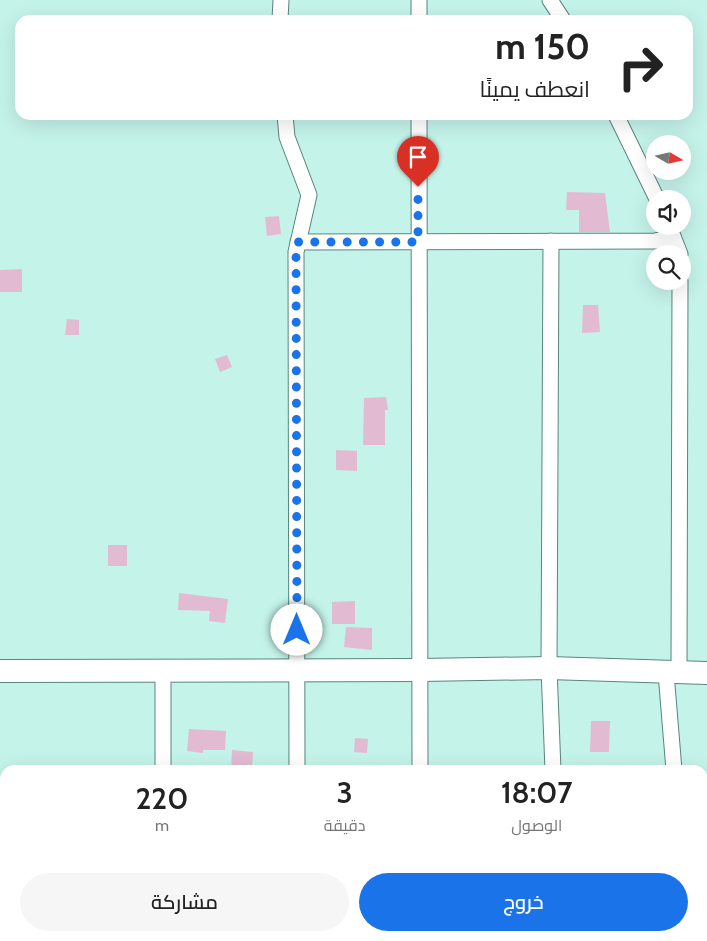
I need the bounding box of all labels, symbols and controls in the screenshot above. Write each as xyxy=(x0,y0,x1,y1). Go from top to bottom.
text: 150 m xyxy=(495,25,590,68)
icon: right xyxy=(608,35,673,100)
text: انعطف يمينًا xyxy=(479,76,590,103)
north arrow xyxy=(646,135,691,180)
map controls xyxy=(646,135,691,290)
pin xyxy=(397,136,439,187)
icon: arrive xyxy=(404,143,432,171)
button: sound xyxy=(646,190,691,235)
button: search xyxy=(646,245,691,290)
position arrow xyxy=(270,603,322,655)
text: 3 xyxy=(337,774,353,811)
text: 18:07 xyxy=(501,774,572,811)
text: 220 xyxy=(136,780,188,817)
text: m xyxy=(155,816,169,835)
text: دقيقة xyxy=(324,816,365,835)
text: الوصول xyxy=(511,816,562,835)
button: مشاركة xyxy=(20,873,349,931)
button: خروج xyxy=(359,873,688,931)

